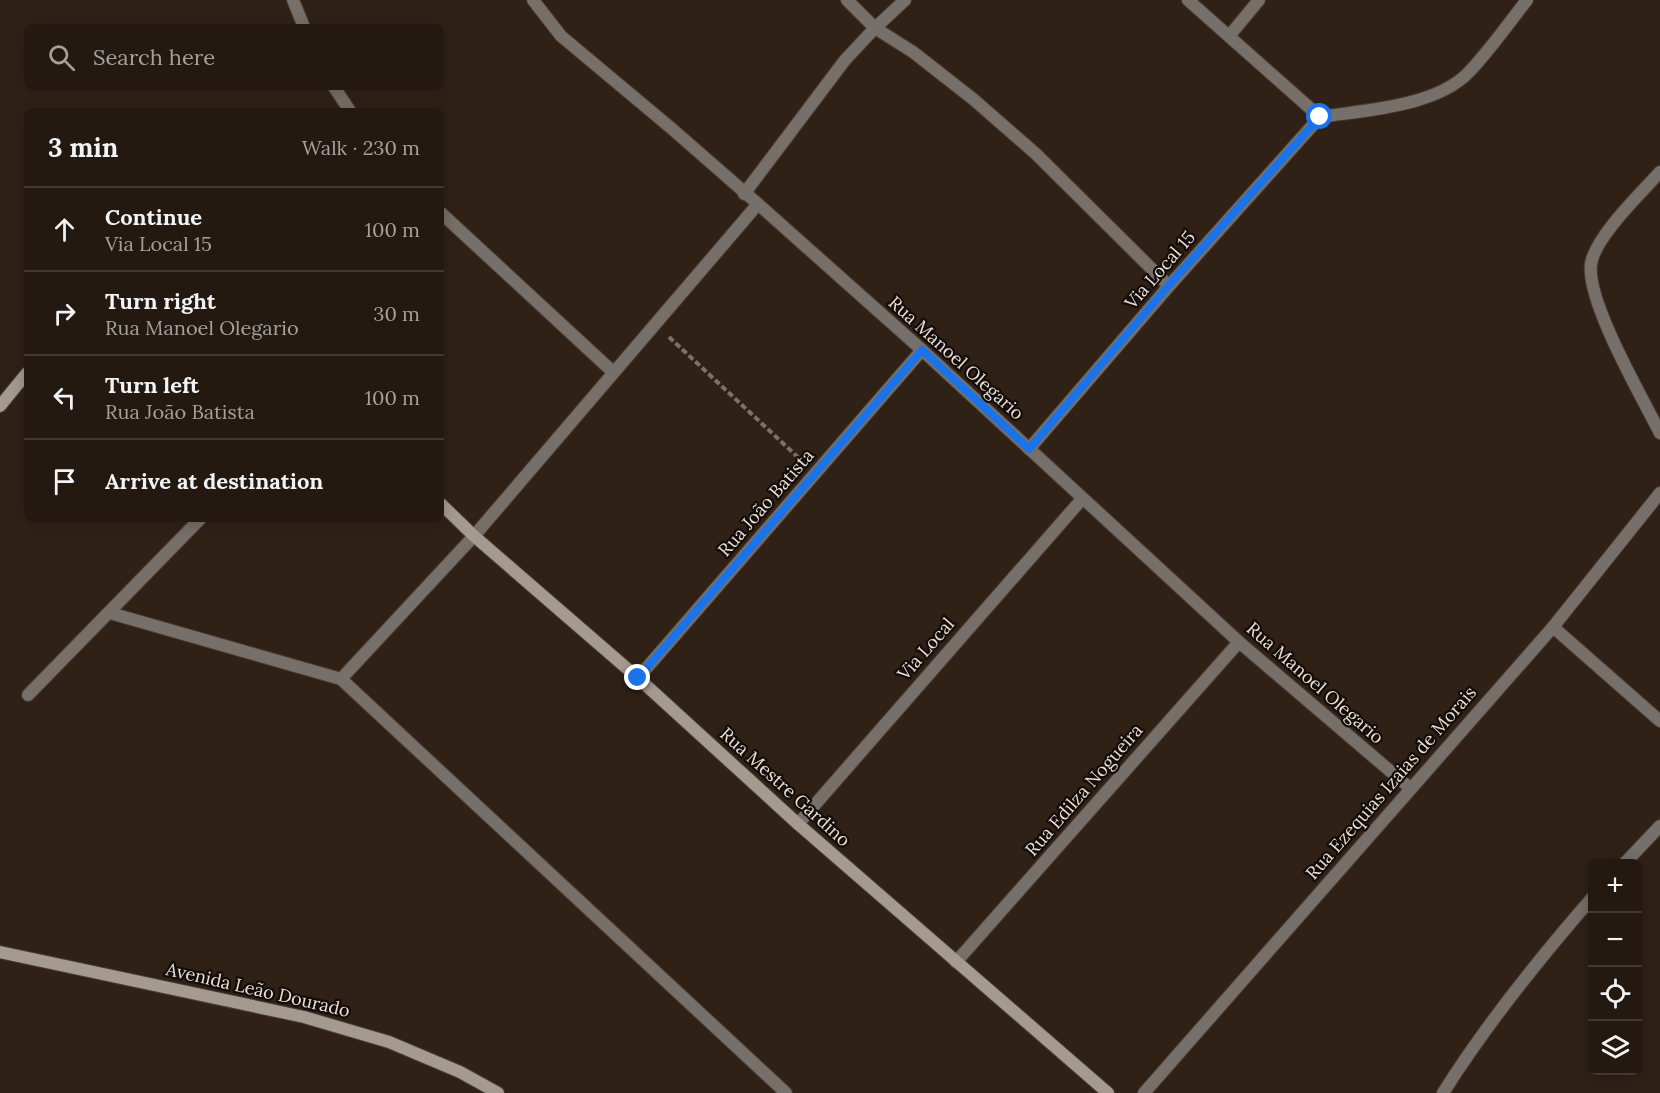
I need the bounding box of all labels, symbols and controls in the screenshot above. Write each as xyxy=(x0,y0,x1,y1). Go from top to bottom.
search box xyxy=(24,24,444,90)
icon: search xyxy=(45,41,78,74)
text: Search here xyxy=(93,43,215,71)
route start xyxy=(1306,103,1332,129)
text: 3 min xyxy=(48,131,118,164)
text: Walk · 230 m xyxy=(302,135,420,160)
text: Continue xyxy=(105,203,202,231)
icon: ahead xyxy=(48,213,81,246)
text: 100 m xyxy=(365,217,420,242)
street label: Via Local 15 xyxy=(1119,226,1200,314)
text: Via Local 15 xyxy=(105,231,212,256)
text: Turn right xyxy=(105,287,216,315)
street label: Rua Manoel Olegario xyxy=(884,291,1029,424)
icon: right xyxy=(48,297,81,330)
text: 30 m xyxy=(373,301,420,326)
text: Rua Manoel Olegario xyxy=(105,315,299,340)
text: Turn left xyxy=(105,371,199,399)
icon: left xyxy=(48,381,81,414)
text: 100 m xyxy=(365,385,420,410)
text: Rua João Batista xyxy=(105,399,255,424)
street label: Rua João Batista xyxy=(713,444,819,561)
icon: arrive xyxy=(48,465,81,498)
text: Arrive at destination xyxy=(105,467,323,495)
street label: Via Local xyxy=(892,613,959,685)
street label: Rua Manoel Olegario xyxy=(1242,617,1389,748)
route end xyxy=(624,664,650,690)
street label: Rua Ezequias Izaias de Morais xyxy=(1300,681,1481,884)
street label: Rua Edilza Nogueira xyxy=(1020,719,1147,861)
street label: Rua Mestre Gardino xyxy=(715,722,855,851)
map controls xyxy=(1588,859,1642,1075)
button: + xyxy=(1588,859,1642,913)
button: − xyxy=(1588,913,1642,967)
street label: Avenida Leão Dourado xyxy=(163,957,352,1022)
button: locate xyxy=(1588,967,1642,1021)
button: layers xyxy=(1588,1021,1642,1075)

